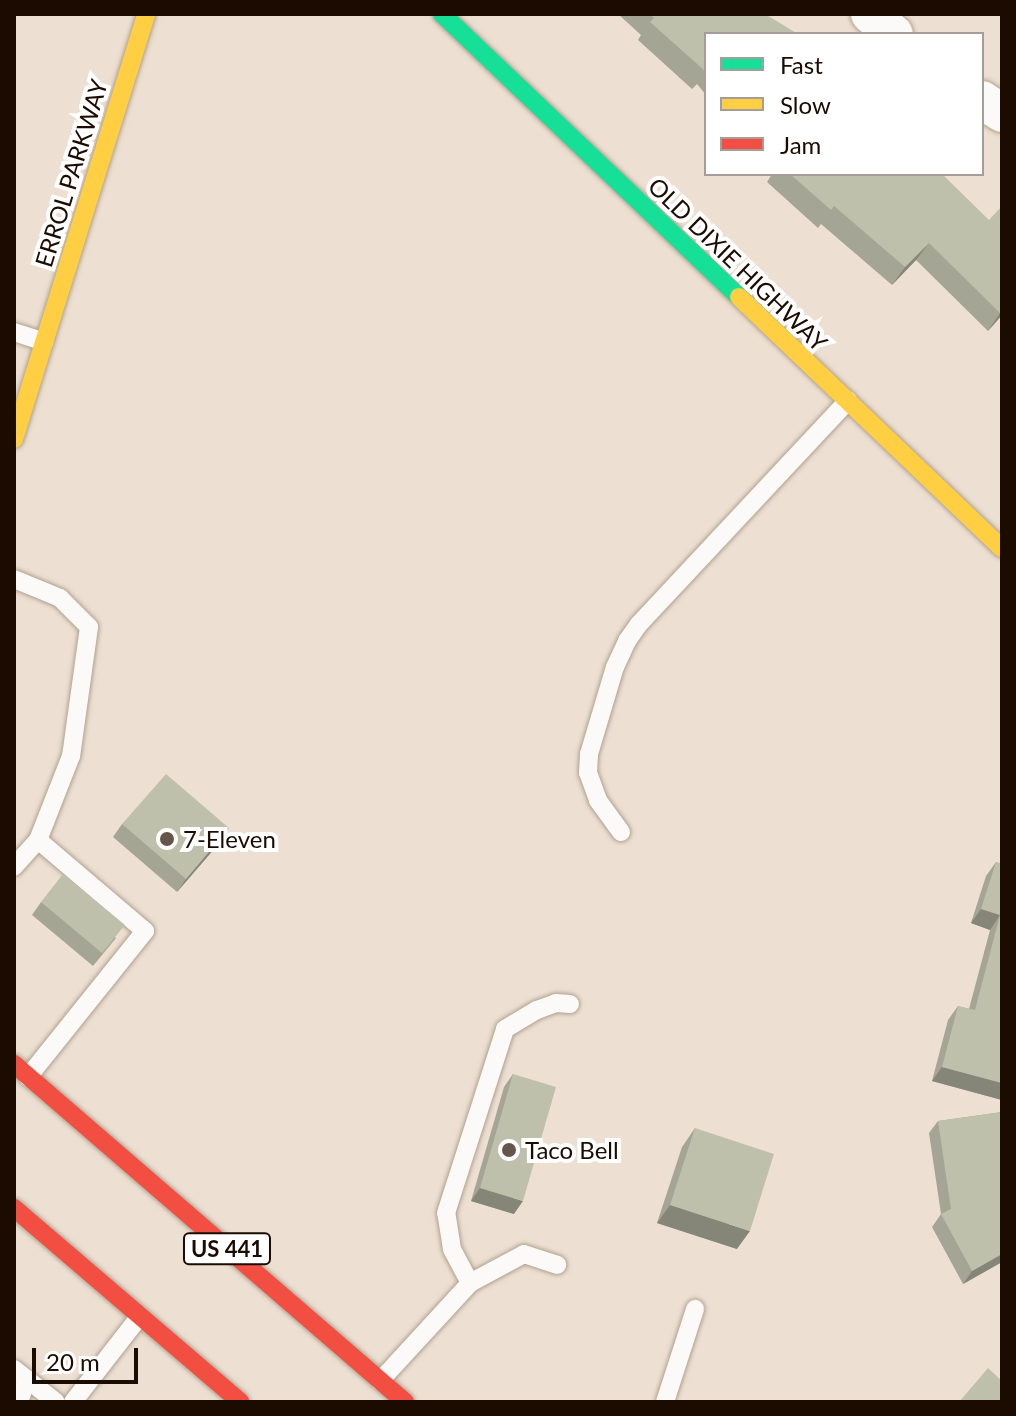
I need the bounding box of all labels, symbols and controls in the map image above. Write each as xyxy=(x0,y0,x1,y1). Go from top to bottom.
legend xyxy=(704,32,984,176)
text: Fast xyxy=(780,50,823,79)
street label: ERROL PARKWAY xyxy=(29,75,113,271)
text: Slow xyxy=(780,90,831,119)
text: Jam xyxy=(780,130,821,159)
street label: OLD DIXIE HIGHWAY xyxy=(643,171,833,357)
place label: 7-Eleven xyxy=(183,825,276,853)
marker: 7-Eleven xyxy=(158,830,176,848)
place label: Taco Bell xyxy=(525,1136,619,1164)
marker: Taco Bell xyxy=(500,1141,518,1159)
road number: US 441 xyxy=(181,1231,273,1267)
scale bar xyxy=(36,1332,142,1382)
text: 20 m xyxy=(46,1347,100,1376)

